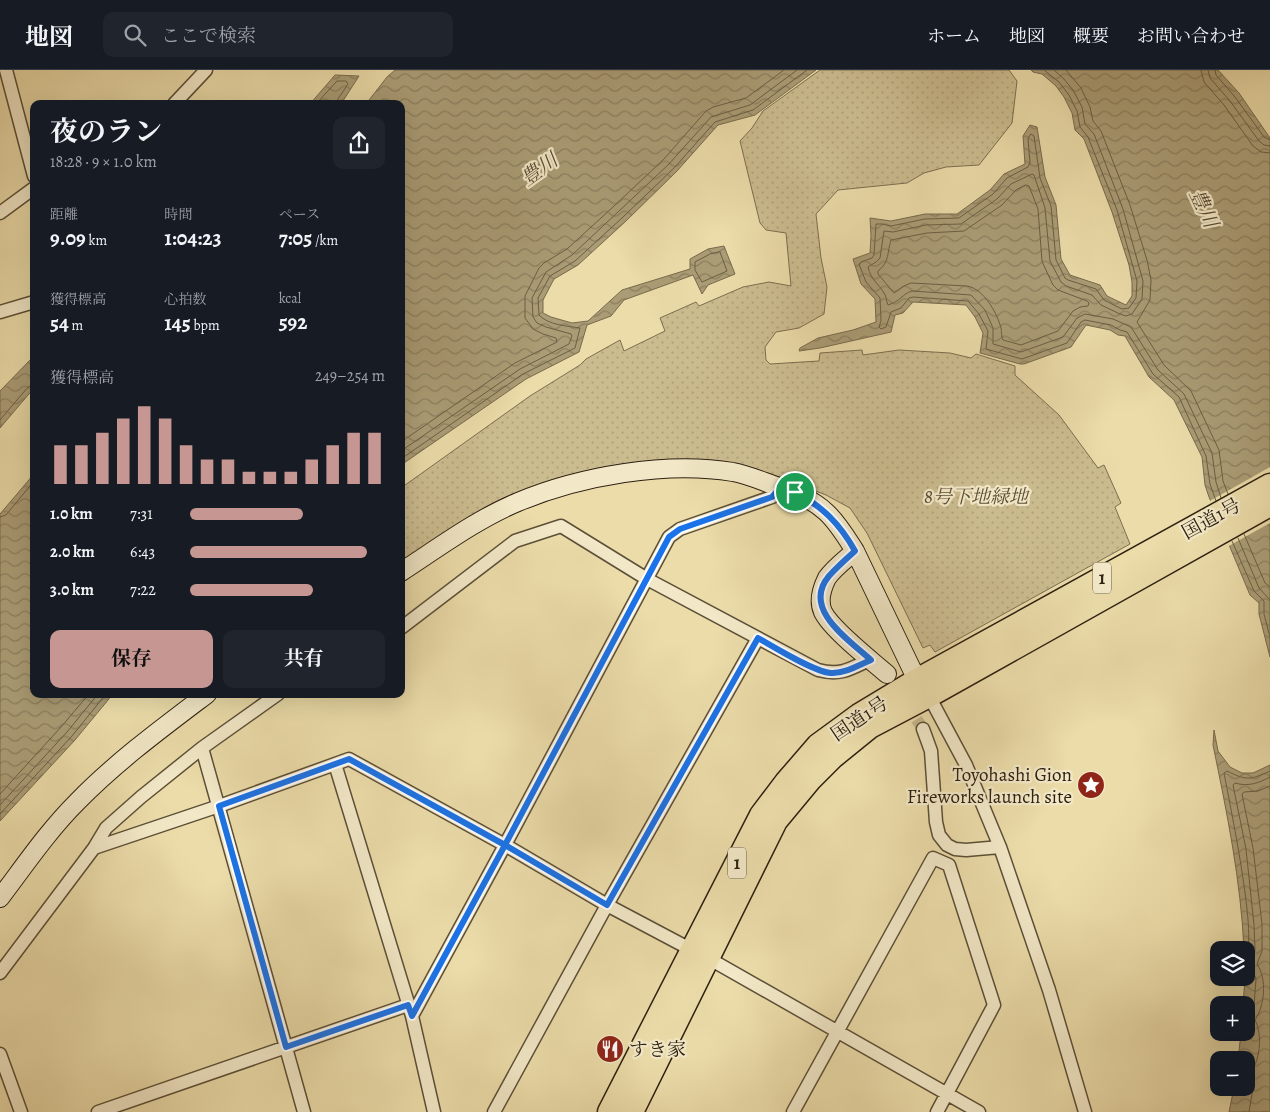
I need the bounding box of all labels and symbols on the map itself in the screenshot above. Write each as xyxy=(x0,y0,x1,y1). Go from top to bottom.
water label: 豊川 xyxy=(515,146,565,192)
water label: 豊川 xyxy=(1183,184,1225,234)
pin xyxy=(774,471,816,513)
park label: 8号下地緑地 xyxy=(924,484,1030,510)
street label: 国道1号 xyxy=(1177,492,1246,546)
road number: 1 xyxy=(1093,562,1111,594)
street label: 国道1号 xyxy=(826,690,893,747)
place label: Toyohashi Gion Fireworks launch site xyxy=(907,762,1072,810)
place icon: Toyohashi Gion Fireworks launch site xyxy=(1076,770,1106,800)
road number: 1 xyxy=(728,848,746,878)
restaurant icon: すき家 xyxy=(595,1034,625,1064)
place label: すき家 xyxy=(629,1037,686,1063)

